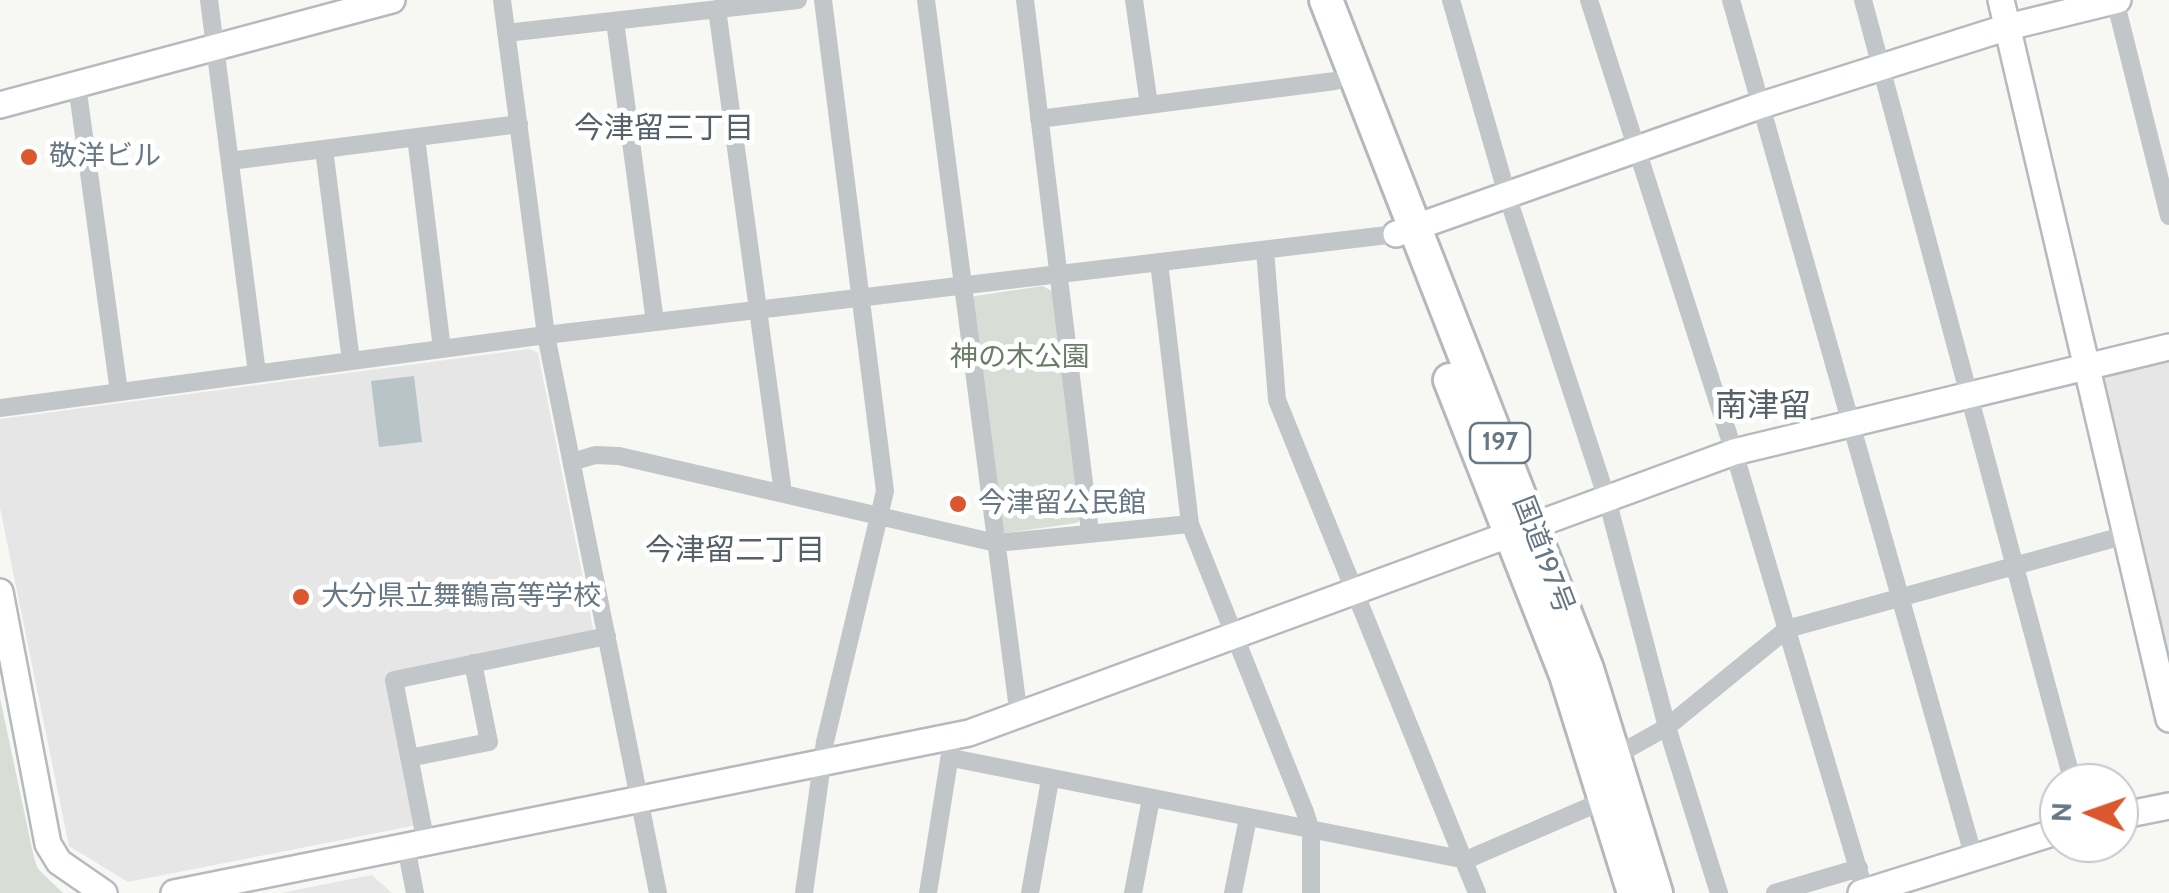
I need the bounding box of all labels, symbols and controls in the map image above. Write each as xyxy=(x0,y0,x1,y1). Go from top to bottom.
district label: 今津留三丁目 xyxy=(574,111,754,147)
place label: 敬洋ビル xyxy=(49,140,161,174)
marker: 敬洋ビル xyxy=(18,146,40,168)
park label: 神の木公園 xyxy=(950,341,1090,375)
district label: 南津留 xyxy=(1715,388,1811,426)
road number: 197 xyxy=(1470,423,1530,463)
place label: 今津留公民館 xyxy=(978,487,1146,521)
street label: 国道197号 xyxy=(1505,492,1581,618)
marker: 今津留公民館 xyxy=(947,493,969,515)
district label: 今津留二丁目 xyxy=(645,533,825,569)
place label: 大分県立舞鶴高等学校 xyxy=(321,580,601,614)
marker: 大分県立舞鶴高等学校 xyxy=(290,586,312,608)
north arrow xyxy=(2039,763,2139,863)
text: N xyxy=(2044,802,2078,823)

